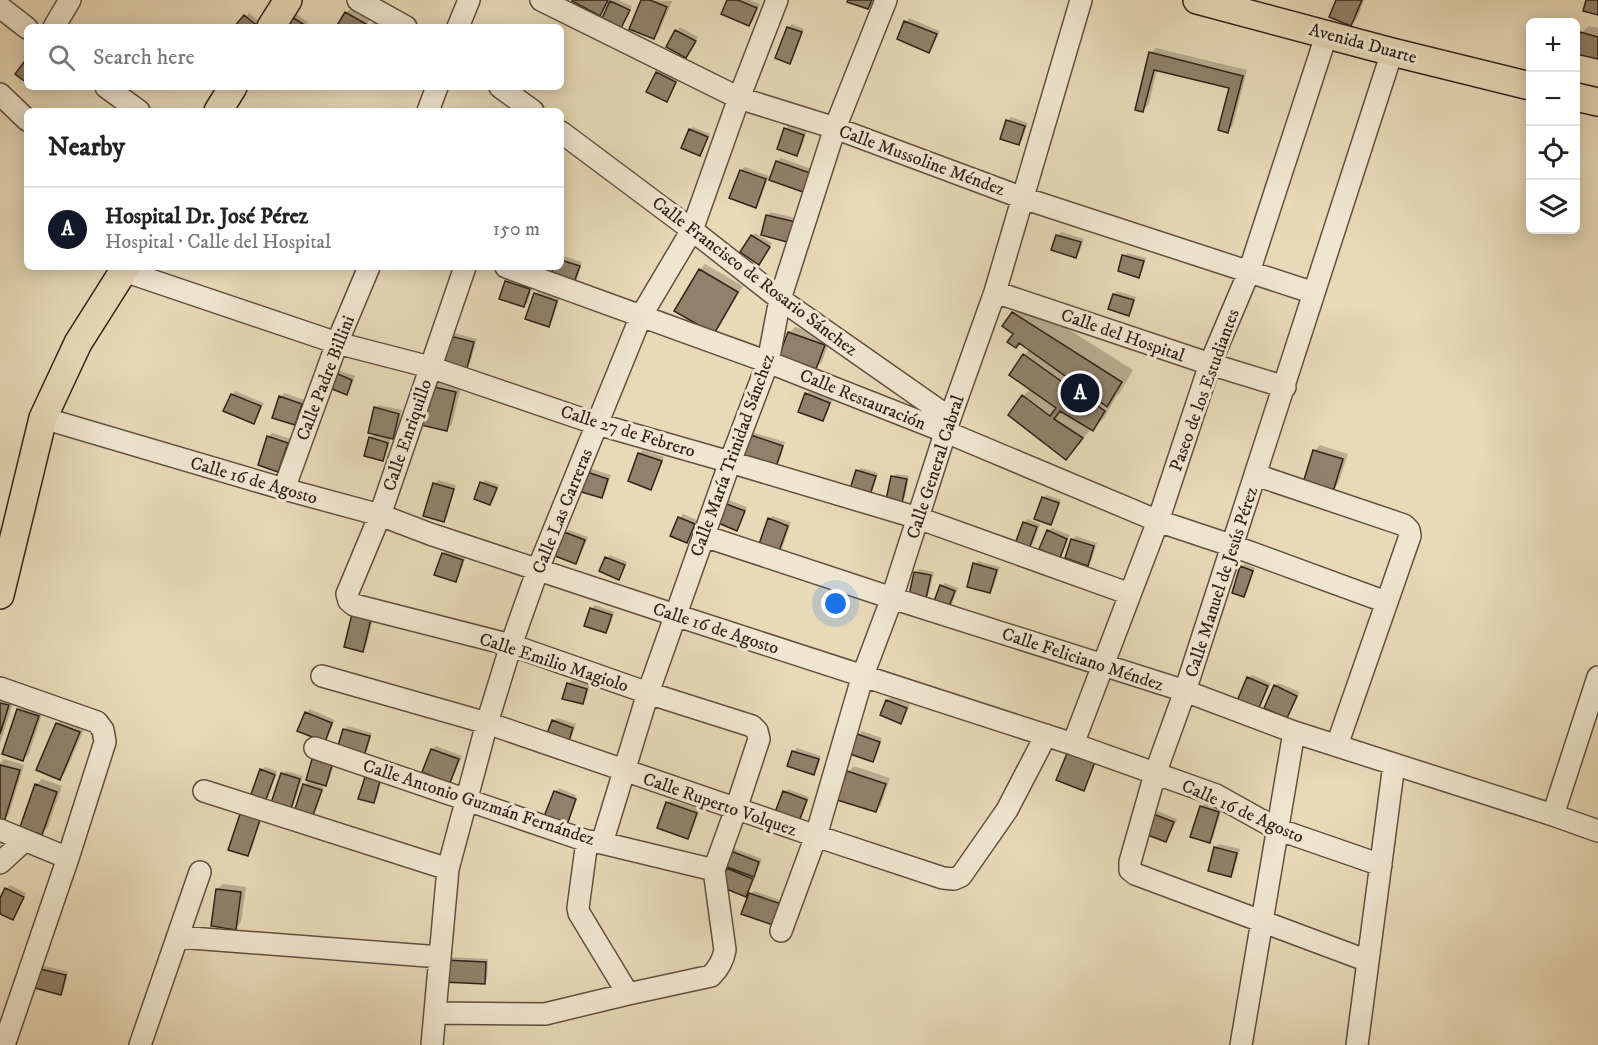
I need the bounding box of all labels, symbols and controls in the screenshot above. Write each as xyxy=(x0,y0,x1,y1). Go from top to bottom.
map controls xyxy=(1526,18,1580,234)
button: + xyxy=(1526,18,1580,72)
street label: Avenida Duarte xyxy=(1306,19,1419,69)
search box xyxy=(24,24,564,90)
icon: search xyxy=(45,41,78,74)
text: Search here xyxy=(93,44,195,71)
button: − xyxy=(1526,72,1580,126)
street label: Calle Mussoline Méndez xyxy=(836,121,1008,201)
button: locate xyxy=(1526,126,1580,180)
text: Nearby xyxy=(48,131,125,164)
button: layers xyxy=(1526,180,1580,234)
street label: Calle Francisco de Rosario Sánchez xyxy=(647,192,862,361)
text: Hospital Dr. José Pérez xyxy=(105,203,308,230)
text: A xyxy=(61,217,74,242)
text: 150 m xyxy=(493,217,540,242)
text: Hospital · Calle del Hospital xyxy=(105,230,331,255)
street label: Calle del Hospital xyxy=(1058,304,1188,368)
street label: Paseo de los Estudiantes xyxy=(1165,306,1245,475)
street label: Calle Padre Billini xyxy=(292,313,360,444)
street label: Calle María Trinidad Sánchez xyxy=(686,351,780,560)
street label: Calle Restauración xyxy=(796,365,929,435)
pin: A xyxy=(1060,370,1100,416)
street label: Calle Enriquillo xyxy=(379,376,437,494)
street label: Calle General Cabral xyxy=(902,392,970,542)
street label: Calle 27 de Febrero xyxy=(558,401,698,463)
street label: Calle Las Carreras xyxy=(528,446,598,577)
street label: Calle 16 de Agosto xyxy=(188,452,320,510)
street label: Calle Manuel de Jesús Pérez xyxy=(1181,484,1263,680)
your location xyxy=(821,589,850,618)
street label: Calle 16 de Agosto xyxy=(650,598,782,660)
street label: Calle Feliciano Méndez xyxy=(999,623,1167,697)
street label: Calle Emilio Magiolo xyxy=(476,628,631,698)
street label: Calle Antonio Guzmán Fernández xyxy=(360,755,598,851)
street label: Calle Ruperto Volquez xyxy=(640,768,800,842)
street label: Calle 16 de Agosto xyxy=(1178,775,1307,849)

